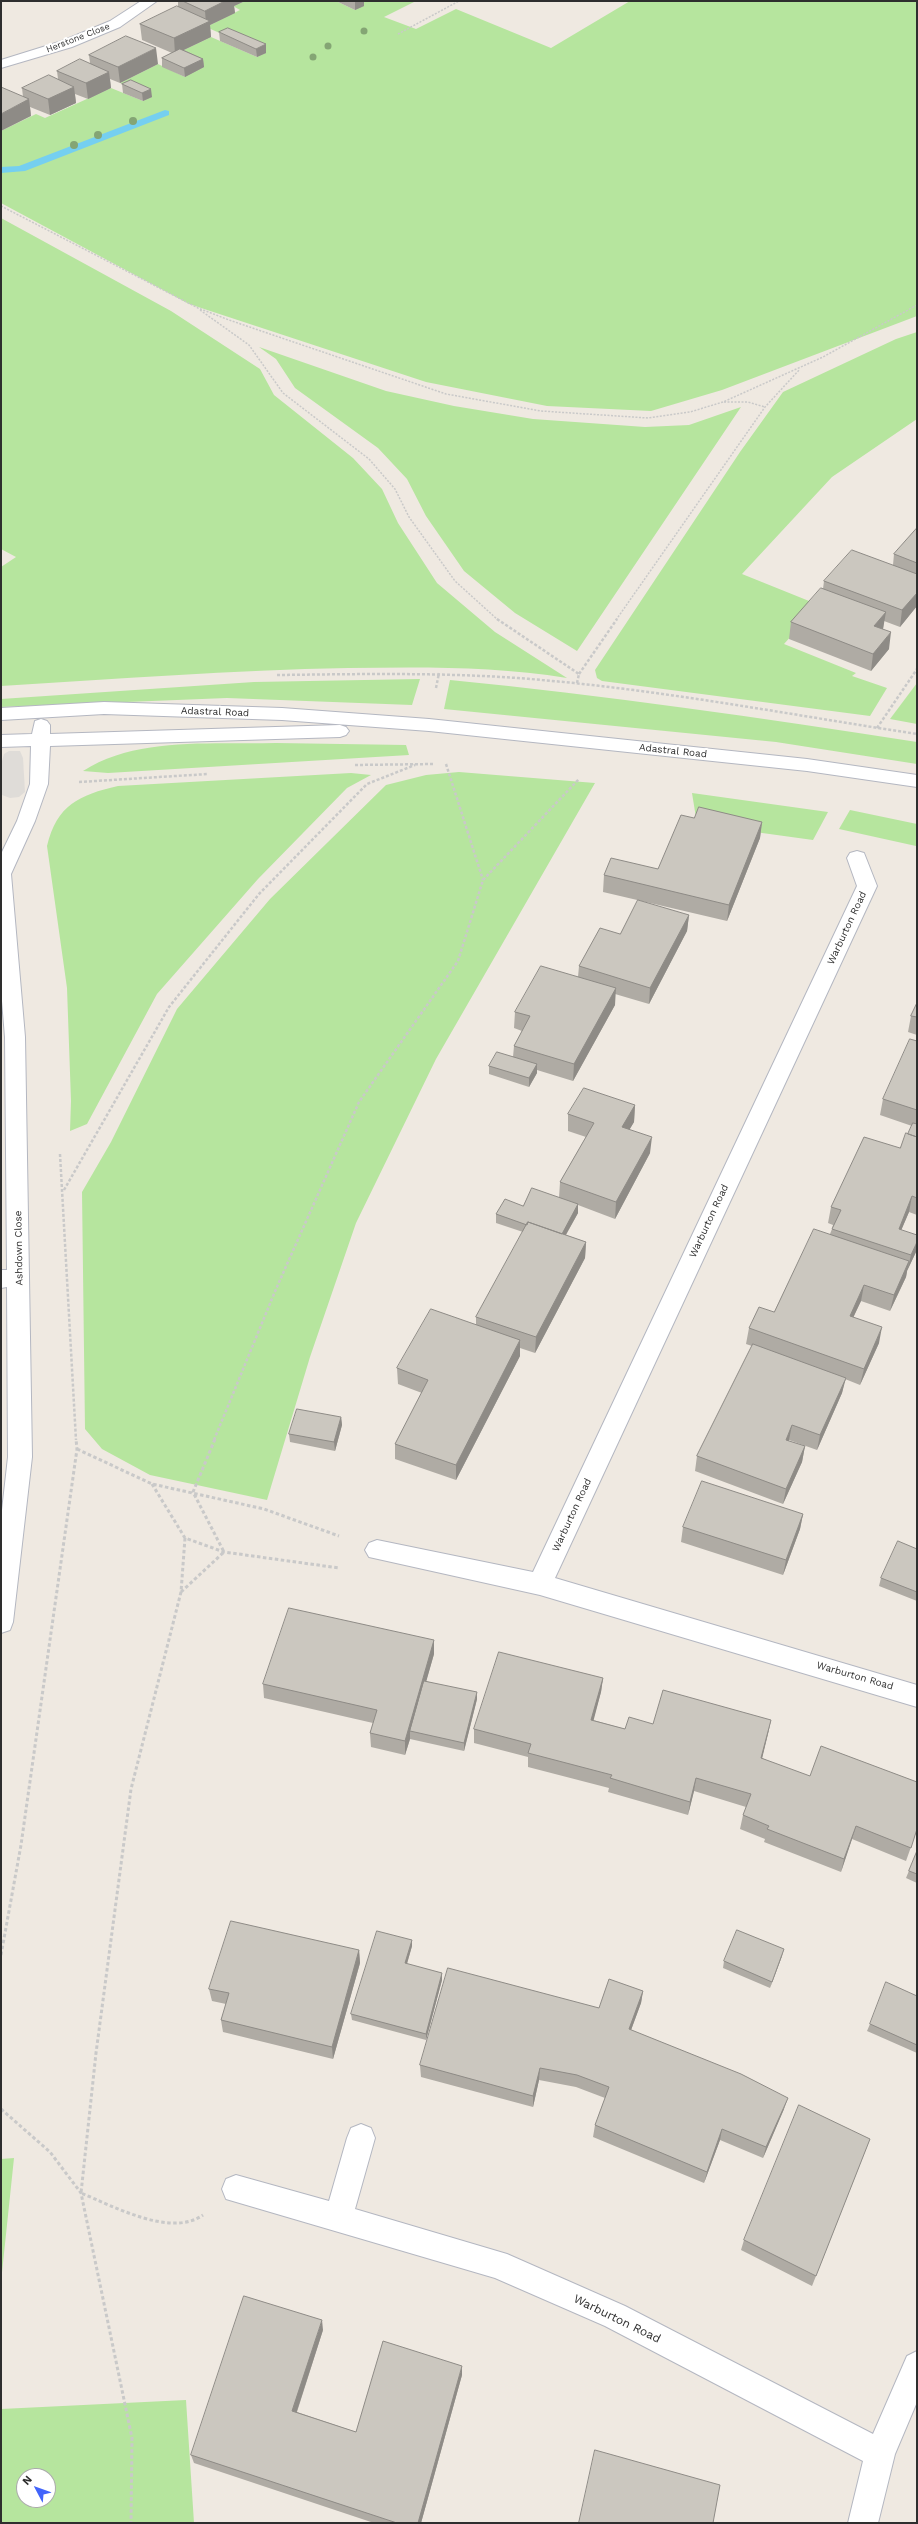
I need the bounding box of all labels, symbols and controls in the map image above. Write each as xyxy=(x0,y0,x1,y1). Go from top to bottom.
street label: Herstone Close xyxy=(45,21,111,55)
street label: Adastral Road xyxy=(181,705,249,719)
street label: Adastral Road xyxy=(638,741,708,761)
street label: Warburton Road xyxy=(825,889,869,967)
street label: Warburton Road xyxy=(687,1182,731,1260)
street label: Ashdown Close xyxy=(12,1210,26,1286)
street label: Warburton Road xyxy=(550,1476,594,1554)
street label: Warburton Road xyxy=(815,1659,895,1693)
street label: Warburton Road xyxy=(571,2292,663,2346)
north arrow xyxy=(16,2468,56,2508)
text: N xyxy=(20,2473,35,2488)

